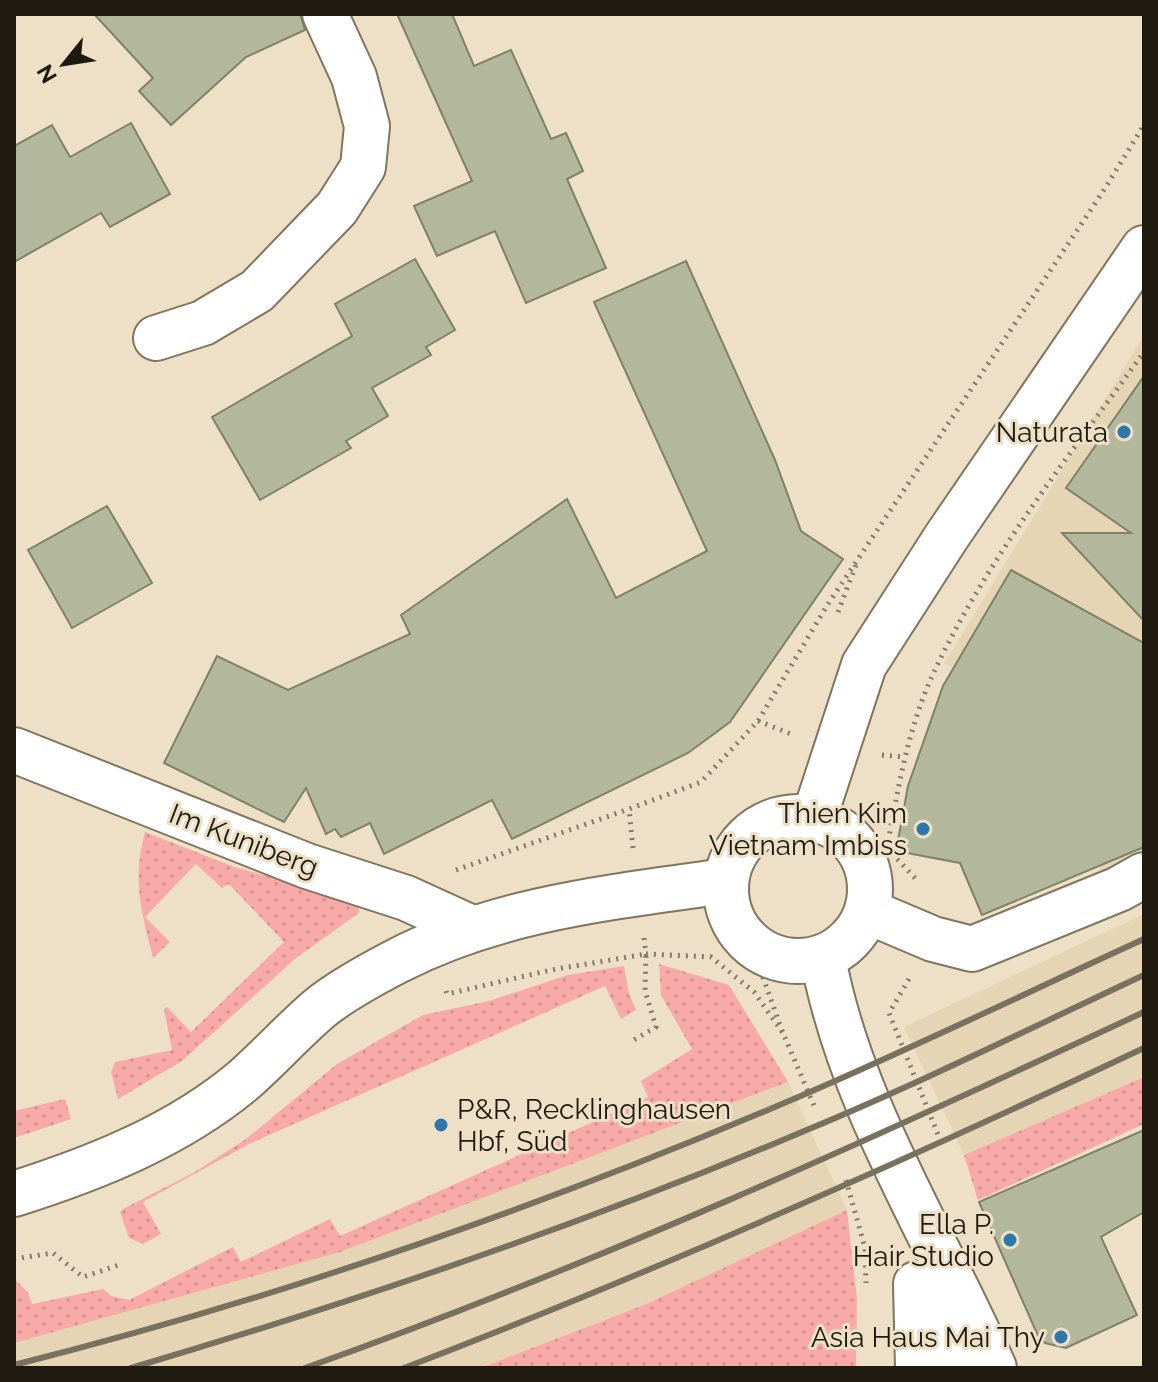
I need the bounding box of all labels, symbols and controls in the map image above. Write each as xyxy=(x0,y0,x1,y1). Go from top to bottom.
north arrow xyxy=(24,24,104,104)
text: N xyxy=(31,60,62,88)
place label: Naturata xyxy=(996,416,1108,449)
marker: Naturata xyxy=(1115,423,1133,441)
street label: Im Kuniberg xyxy=(165,797,323,884)
place label: Thien Kim Vietnam Imbiss xyxy=(709,797,907,862)
marker: Thien Kim Vietnam Imbiss xyxy=(914,820,932,838)
place label: P&R, Recklinghausen Hbf, Süd xyxy=(457,1093,731,1158)
marker: P&R, Recklinghausen Hbf, Süd xyxy=(432,1116,450,1134)
place label: Ella P. Hair Studio xyxy=(853,1208,994,1273)
marker: Ella P. Hair Studio xyxy=(1001,1231,1019,1249)
place label: Asia Haus Mai Thy xyxy=(811,1321,1045,1354)
marker: Asia Haus Mai Thy xyxy=(1052,1328,1070,1346)

